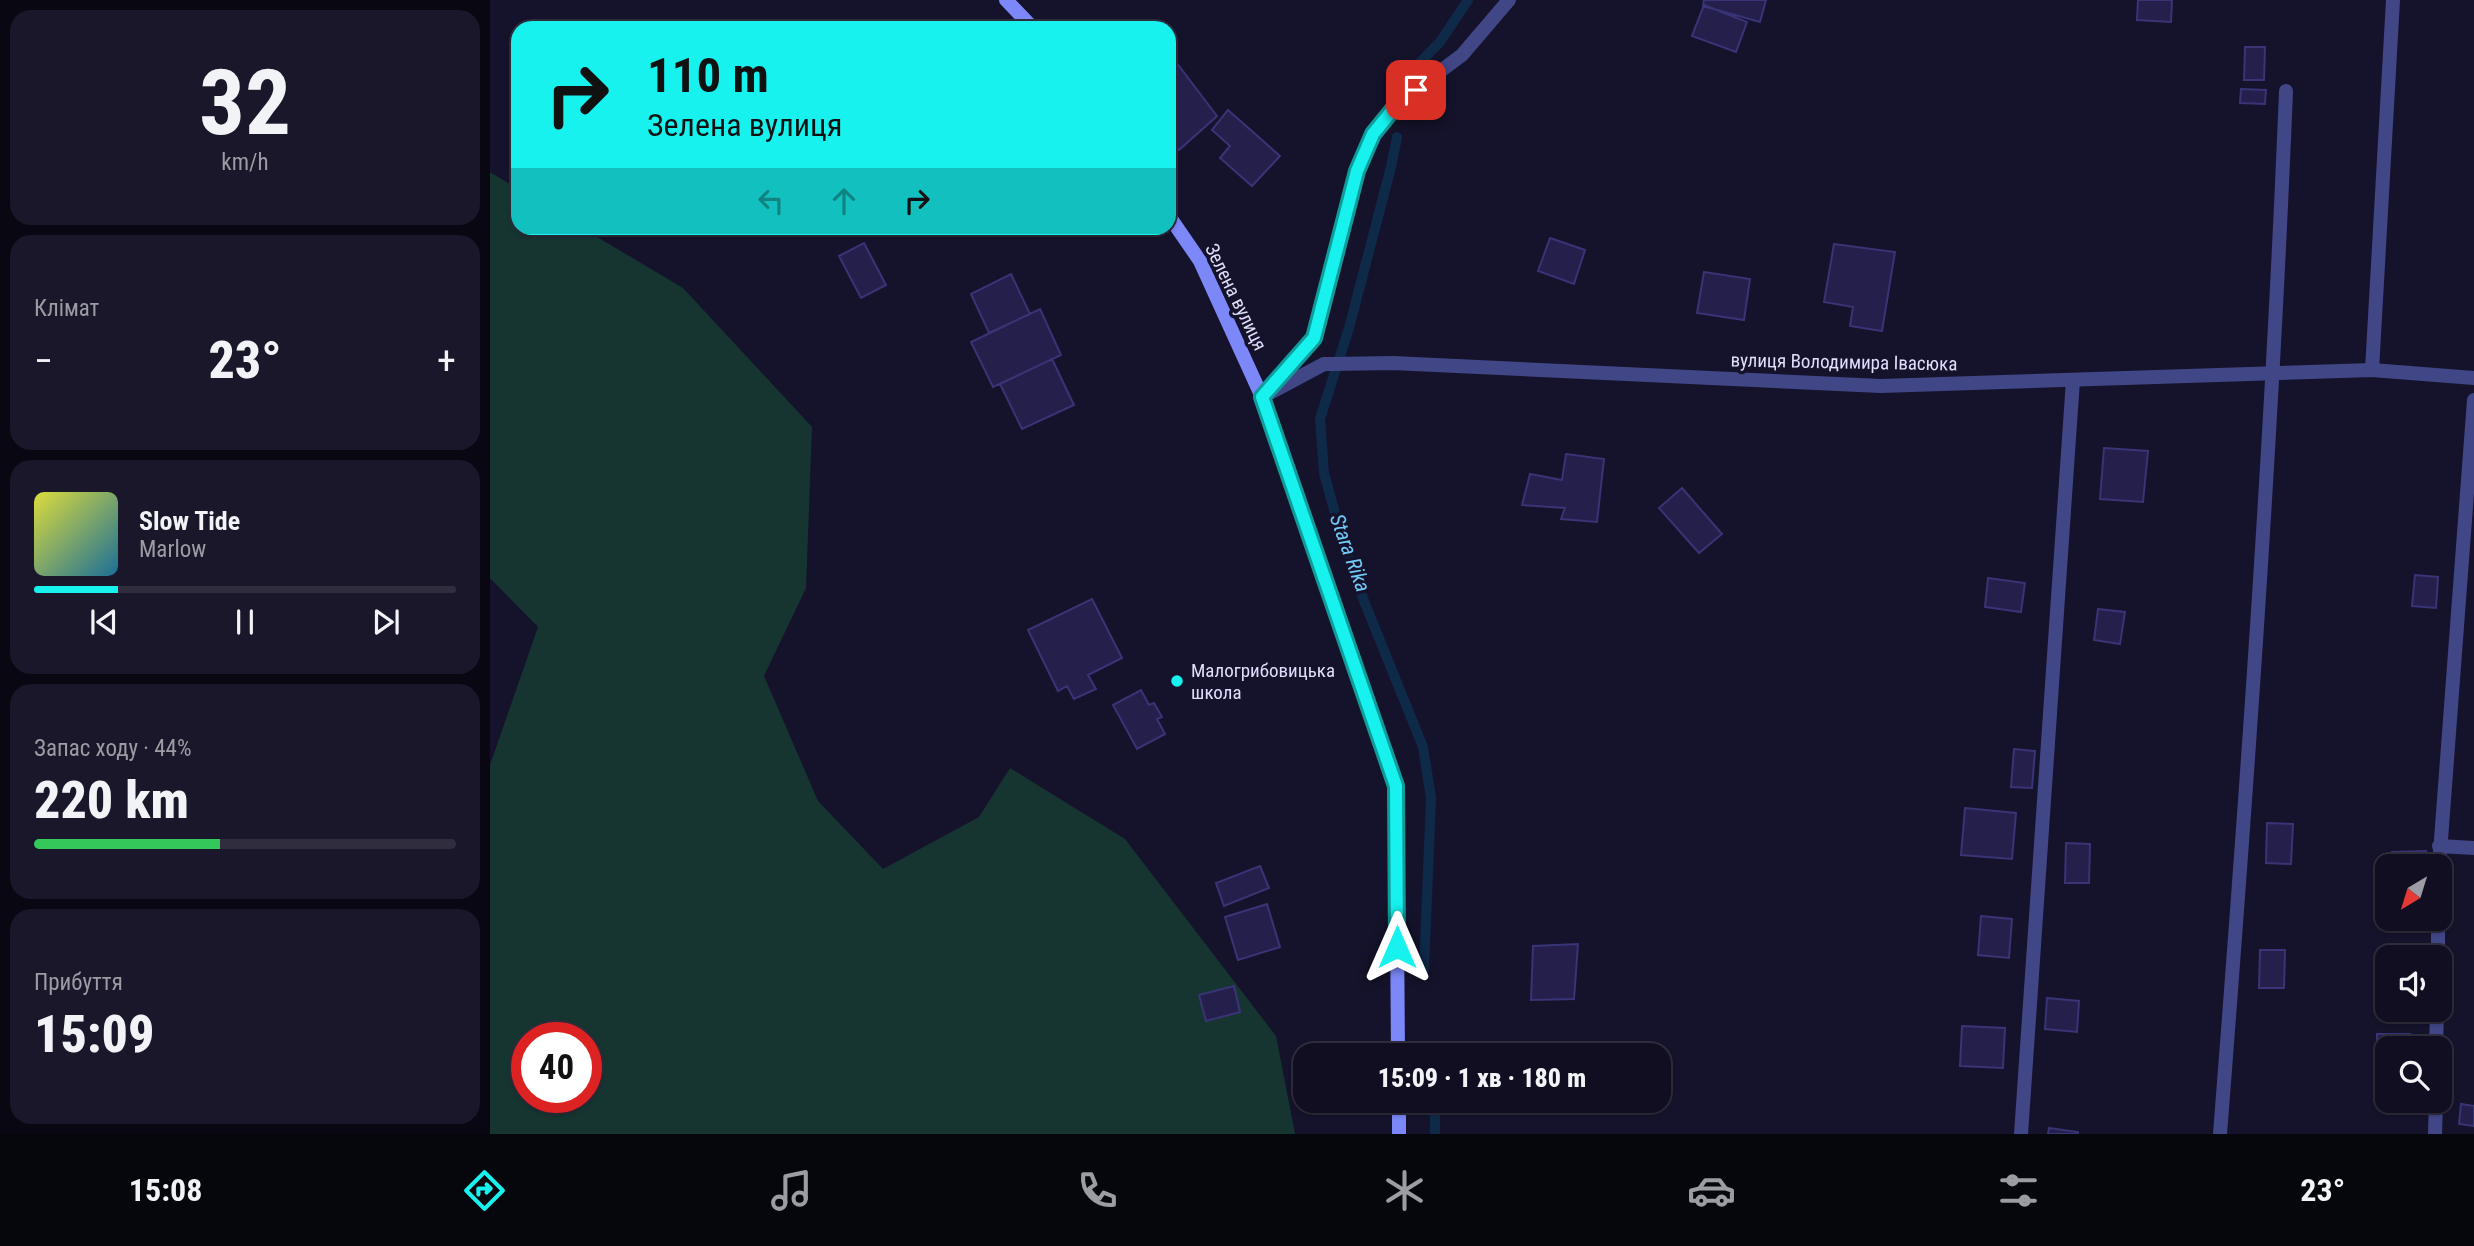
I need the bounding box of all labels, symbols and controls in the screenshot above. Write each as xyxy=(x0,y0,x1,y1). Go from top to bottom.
text: 110 m xyxy=(647,47,769,104)
icon: right xyxy=(532,49,623,140)
text: 32 xyxy=(199,50,291,156)
pin xyxy=(1386,60,1446,120)
icon: arrive xyxy=(1397,71,1435,109)
text: Зелена вулиця xyxy=(647,106,843,144)
text: km/h xyxy=(221,149,269,176)
icon: left xyxy=(752,182,790,220)
icon: ahead xyxy=(825,182,863,220)
icon: right xyxy=(898,182,936,220)
street label: Зелена вулиця xyxy=(1200,240,1272,354)
text: Клімат xyxy=(34,295,99,322)
text: 23° xyxy=(208,330,282,391)
text: − xyxy=(34,339,53,383)
text: + xyxy=(437,339,456,383)
street label: вулиця Володимира Івасюка xyxy=(1730,349,1958,375)
text: Slow Tide xyxy=(139,506,240,536)
water label: Stara Rika xyxy=(1325,511,1375,595)
text: Marlow xyxy=(139,536,206,563)
icon: previous xyxy=(85,603,123,641)
icon: pause xyxy=(226,603,264,641)
icon: next xyxy=(367,603,405,641)
place label: Малогрибовицька школа xyxy=(1191,659,1335,704)
marker: Малогрибовицька школа xyxy=(1169,673,1185,689)
text: Запас ходу · 44% xyxy=(34,735,192,762)
text: 220 km xyxy=(34,770,189,831)
north arrow xyxy=(2375,854,2452,931)
map controls xyxy=(2375,854,2452,1113)
position arrow xyxy=(1360,910,1434,984)
button: sound xyxy=(2375,945,2452,1022)
text: Прибуття xyxy=(34,969,123,996)
text: 15:09 xyxy=(34,1004,154,1065)
speed limit sign: 40 xyxy=(511,1022,602,1113)
button: search xyxy=(2375,1036,2452,1113)
text: 15:09 · 1 хв · 180 m xyxy=(1378,1063,1586,1093)
icon: directions xyxy=(460,1166,509,1215)
icon: music xyxy=(767,1166,816,1215)
icon: phone xyxy=(1073,1166,1122,1215)
icon: climate xyxy=(1380,1166,1429,1215)
icon: car xyxy=(1687,1166,1736,1215)
icon: filters xyxy=(1994,1166,2043,1215)
text: 15:08 xyxy=(129,1171,202,1209)
text: 23° xyxy=(2300,1171,2345,1209)

